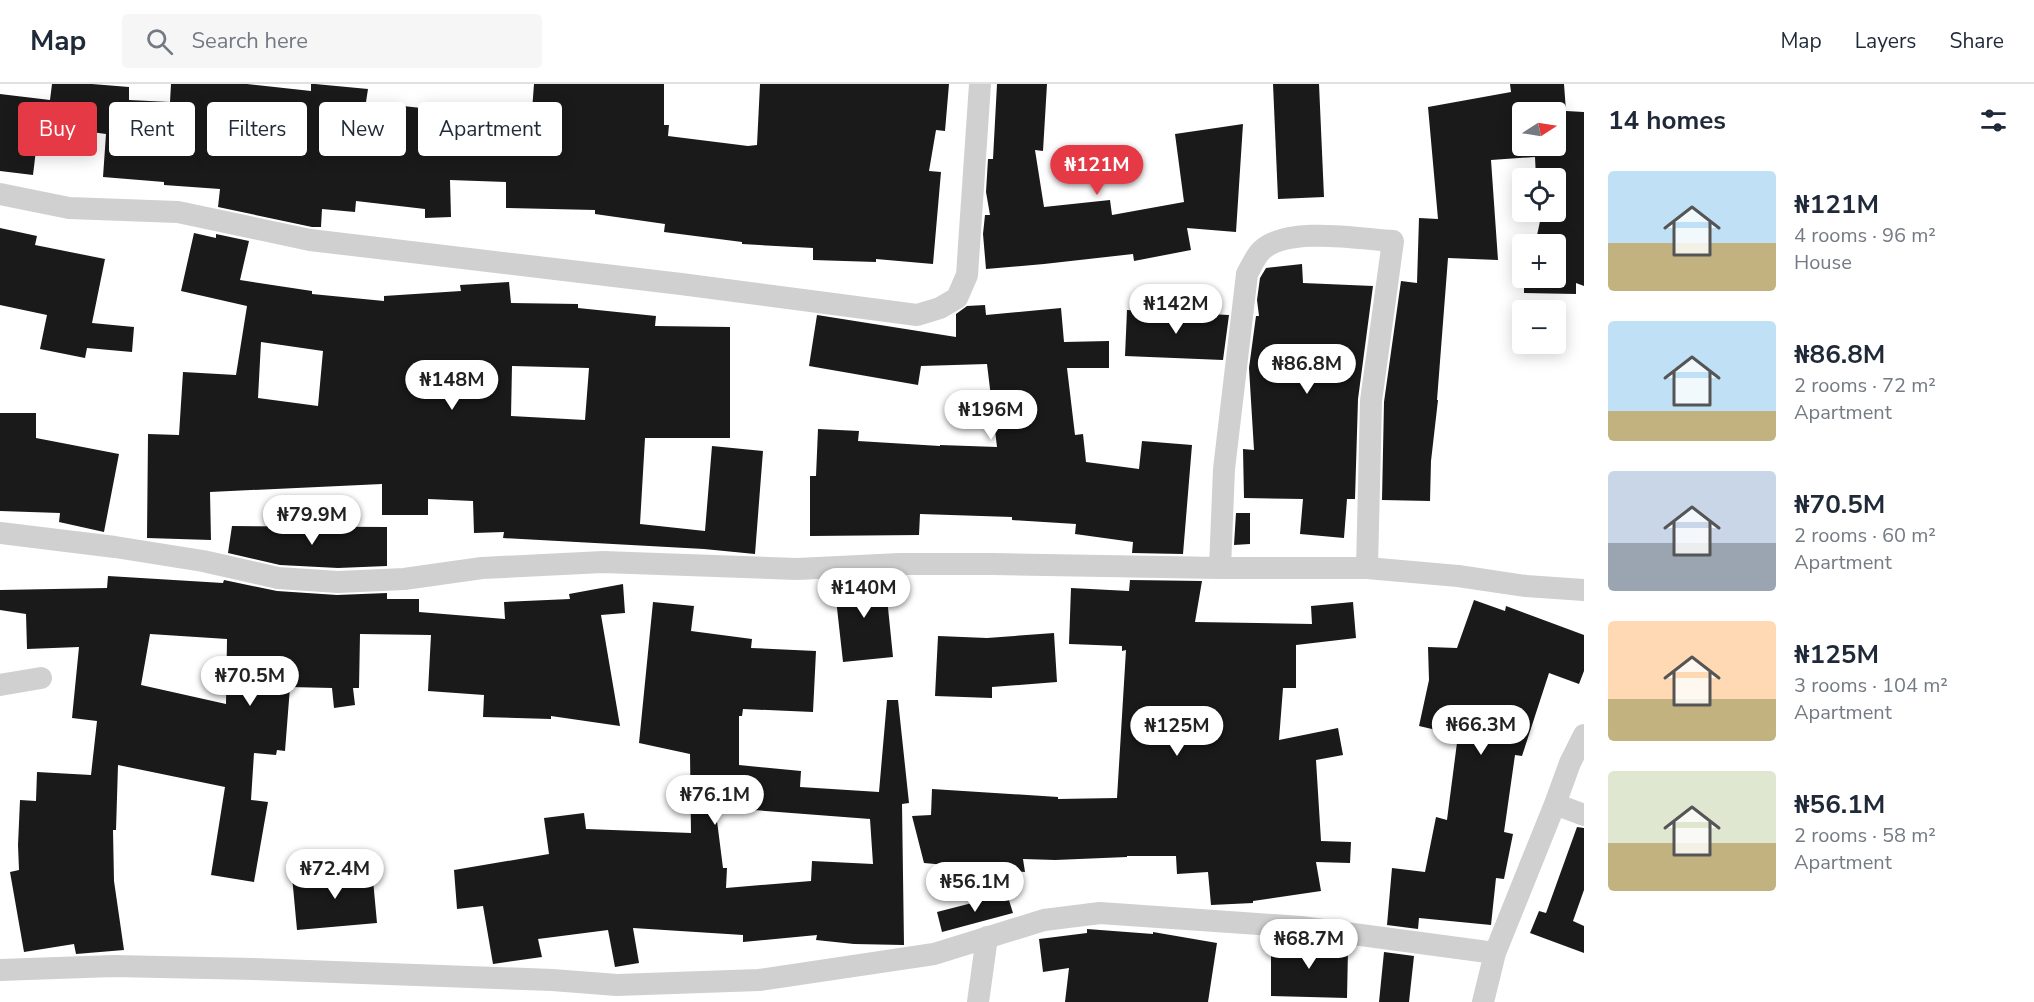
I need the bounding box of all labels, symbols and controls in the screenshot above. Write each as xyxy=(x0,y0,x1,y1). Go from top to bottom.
search box xyxy=(122,14,542,68)
text: Map xyxy=(30,22,86,60)
icon: search xyxy=(143,25,176,58)
text: Search here xyxy=(191,26,308,56)
text: Map xyxy=(1780,27,1822,55)
text: Layers xyxy=(1855,27,1916,55)
text: Share xyxy=(1949,27,2004,55)
chip: Buy xyxy=(18,102,97,156)
chip: Rent xyxy=(109,102,195,156)
chip: Filters xyxy=(207,102,307,156)
chip: New xyxy=(319,102,406,156)
chip: Apartment xyxy=(418,102,562,156)
north arrow xyxy=(1512,102,1566,156)
map controls xyxy=(1512,102,1566,354)
text: 14 homes xyxy=(1608,103,1726,138)
icon: filters xyxy=(1977,104,2010,137)
pin: ₦121M xyxy=(1055,145,1139,196)
text: ₦121M xyxy=(1064,151,1130,178)
button: locate xyxy=(1512,168,1566,222)
text: ₦121M xyxy=(1794,187,1879,222)
icon: home xyxy=(1656,195,1728,267)
text: 4 rooms · 96 m² xyxy=(1794,222,1936,249)
button: + xyxy=(1512,234,1566,288)
text: House xyxy=(1794,249,1852,276)
pin: ₦142M xyxy=(1134,284,1218,335)
text: ₦142M xyxy=(1143,290,1209,317)
button: − xyxy=(1512,300,1566,354)
text: ₦86.8M xyxy=(1794,337,1885,372)
pin: ₦86.8M xyxy=(1258,344,1356,395)
icon: home xyxy=(1656,345,1728,417)
text: ₦86.8M xyxy=(1272,350,1342,377)
pin: ₦148M xyxy=(410,360,494,411)
text: ₦148M xyxy=(419,366,485,393)
text: 2 rooms · 72 m² xyxy=(1794,372,1936,399)
pin: ₦196M xyxy=(949,390,1033,441)
text: ₦196M xyxy=(958,396,1024,423)
text: Apartment xyxy=(1794,399,1892,426)
text: ₦70.5M xyxy=(1794,487,1885,522)
pin: ₦79.9M xyxy=(263,495,361,546)
icon: home xyxy=(1656,495,1728,567)
text: ₦79.9M xyxy=(277,501,347,528)
text: 2 rooms · 60 m² xyxy=(1794,522,1936,549)
text: Apartment xyxy=(1794,549,1892,576)
pin: ₦140M xyxy=(822,568,906,619)
text: ₦140M xyxy=(831,574,897,601)
text: ₦125M xyxy=(1794,637,1879,672)
icon: home xyxy=(1656,645,1728,717)
pin: ₦70.5M xyxy=(201,656,299,707)
text: ₦70.5M xyxy=(215,662,285,689)
text: 3 rooms · 104 m² xyxy=(1794,672,1948,699)
text: Apartment xyxy=(1794,699,1892,726)
pin: ₦66.3M xyxy=(1432,705,1530,756)
pin: ₦125M xyxy=(1135,706,1219,757)
text: ₦66.3M xyxy=(1446,711,1516,738)
text: ₦125M xyxy=(1144,712,1210,739)
pin: ₦76.1M xyxy=(666,775,764,826)
text: ₦76.1M xyxy=(680,781,750,808)
text: ₦56.1M xyxy=(1794,787,1885,822)
icon: home xyxy=(1656,795,1728,867)
text: 2 rooms · 58 m² xyxy=(1794,822,1936,849)
pin: ₦72.4M xyxy=(286,849,384,900)
text: Apartment xyxy=(1794,849,1892,876)
text: ₦72.4M xyxy=(300,855,370,882)
pin: ₦56.1M xyxy=(926,862,1024,913)
text: ₦56.1M xyxy=(940,868,1010,895)
pin: ₦68.7M xyxy=(1260,919,1358,970)
text: ₦68.7M xyxy=(1274,925,1344,952)

